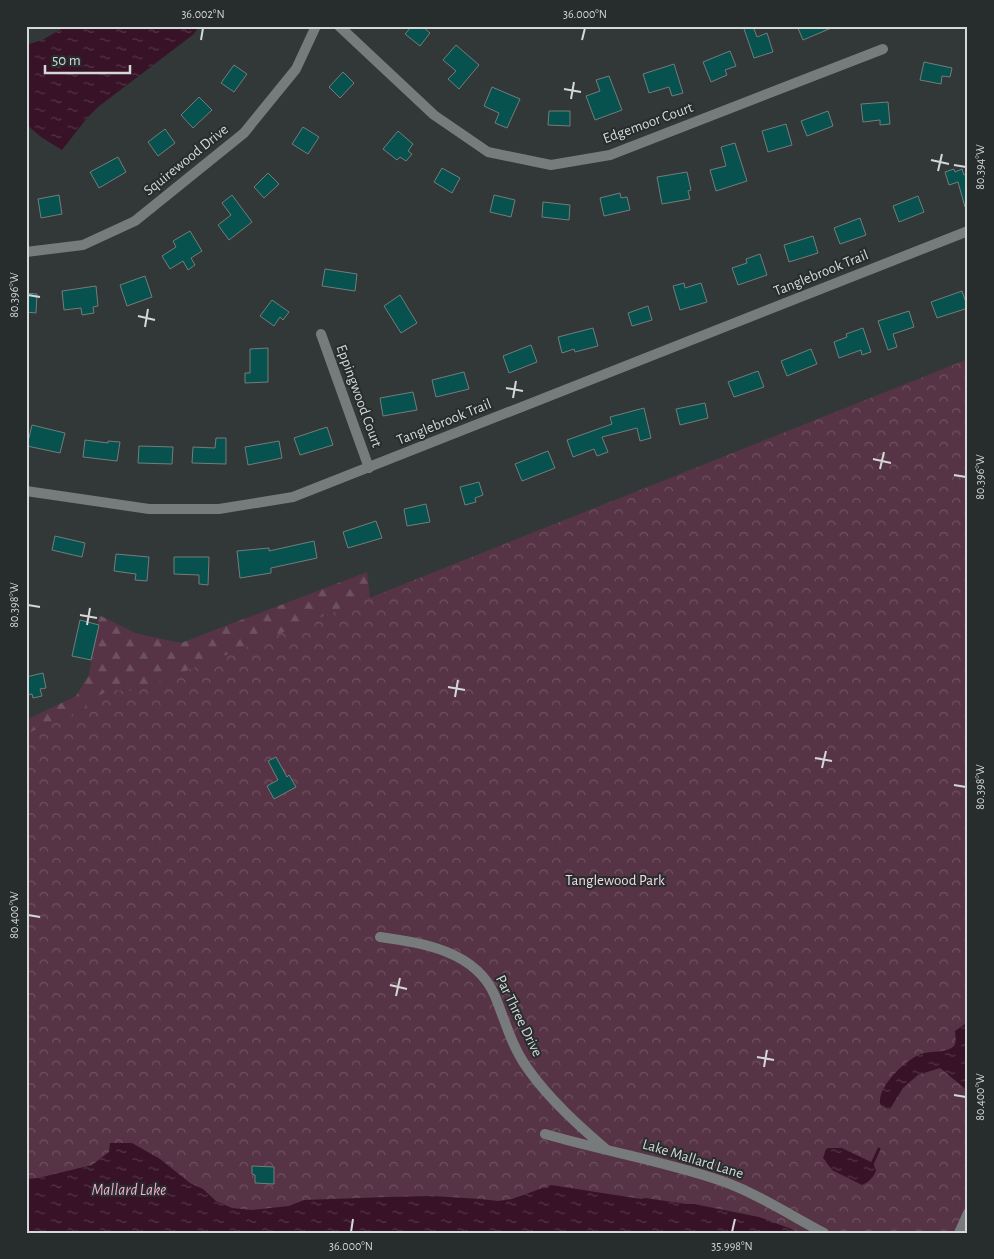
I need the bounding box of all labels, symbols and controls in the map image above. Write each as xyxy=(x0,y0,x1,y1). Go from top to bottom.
text: 36.002°N xyxy=(181,8,225,20)
text: 36.000°N xyxy=(563,8,607,20)
scale bar xyxy=(45,42,130,74)
text: 50 m xyxy=(52,53,81,68)
street label: Edgemoor Court xyxy=(601,100,695,146)
street label: Squirewood Drive xyxy=(141,122,231,198)
text: 80.394°W xyxy=(974,144,986,190)
street label: Tanglebrook Trail xyxy=(772,247,870,299)
text: 80.396°W xyxy=(8,272,20,318)
street label: Eppingwood Court xyxy=(333,343,385,450)
street label: Tanglebrook Trail xyxy=(395,396,493,448)
text: 80.396°W xyxy=(974,454,986,500)
text: 80.398°W xyxy=(8,582,20,628)
text: 80.398°W xyxy=(974,764,986,810)
park label: Tanglewood Park xyxy=(565,873,665,888)
text: 80.400°W xyxy=(8,891,20,939)
street label: Par Three Drive xyxy=(493,973,545,1059)
text: 80.400°W xyxy=(974,1073,986,1121)
street label: Lake Mallard Lane xyxy=(641,1137,745,1182)
water label: Mallard Lake xyxy=(92,1182,166,1198)
text: 36.000°N xyxy=(329,1240,373,1252)
text: 35.998°N xyxy=(711,1240,753,1252)

